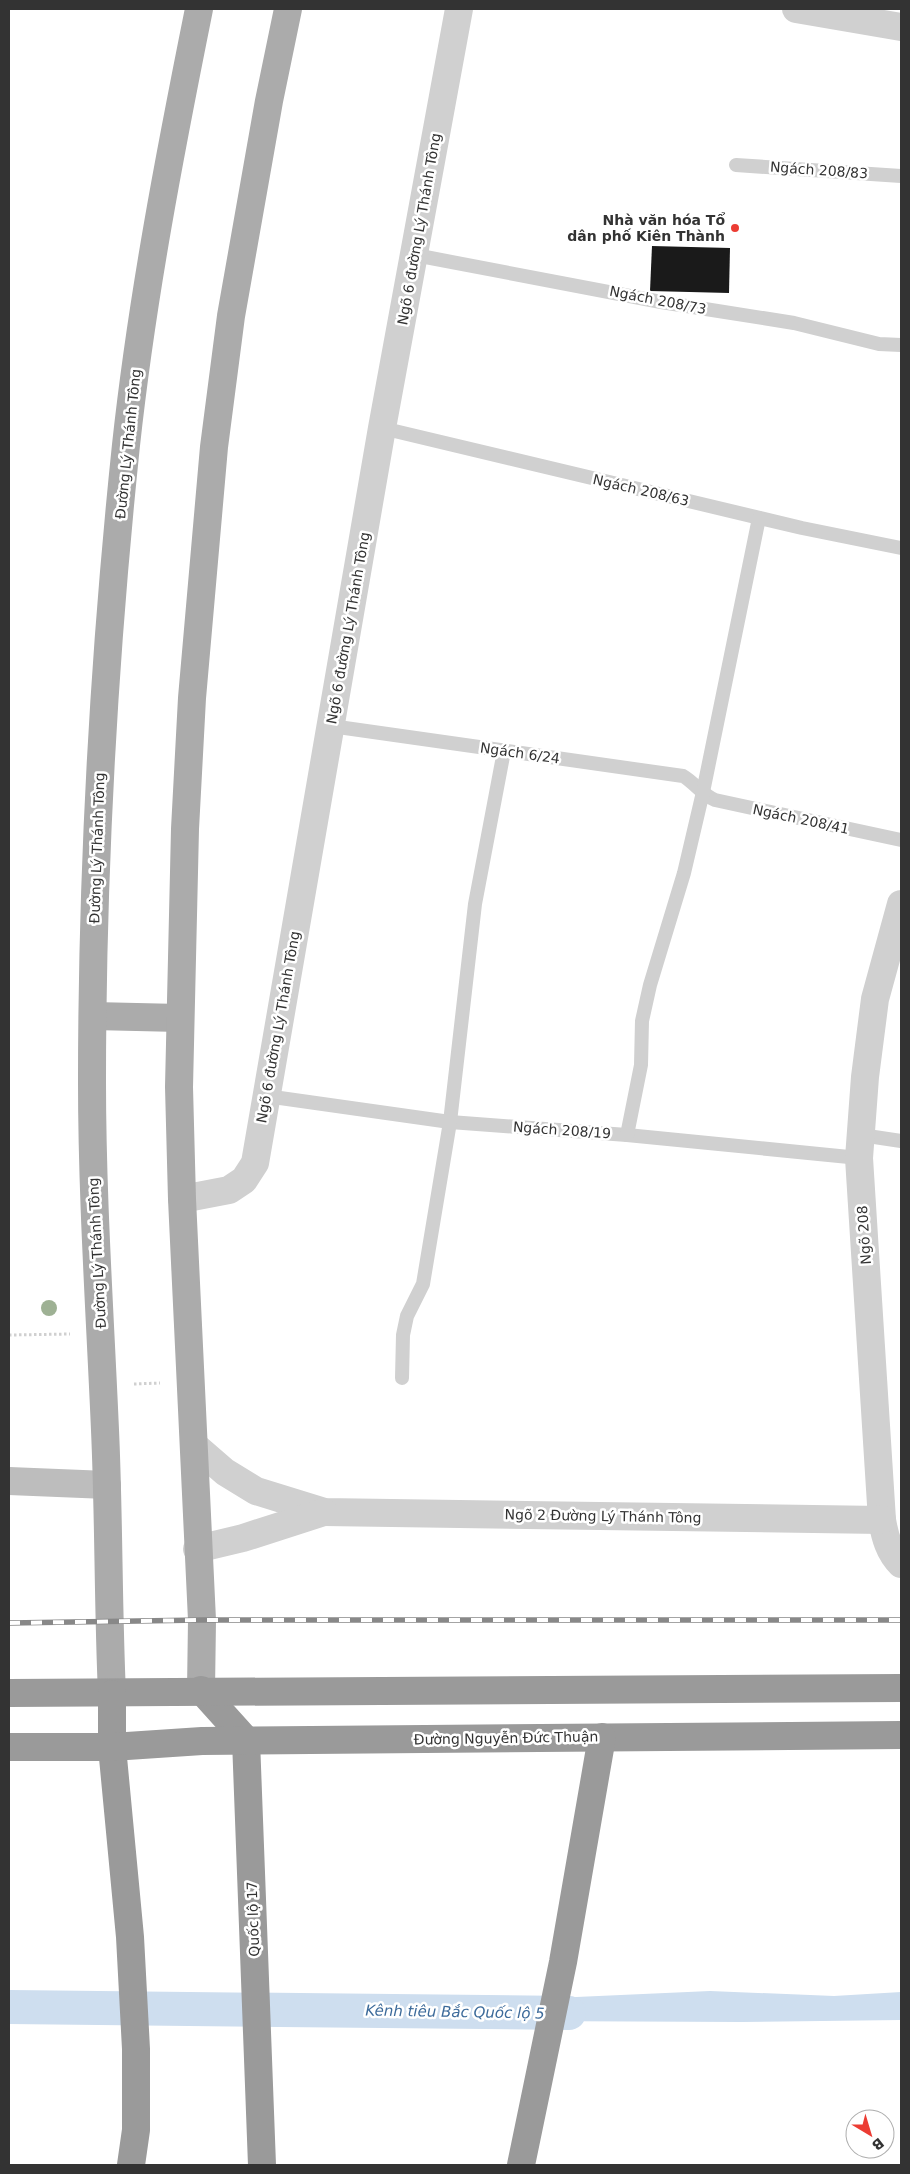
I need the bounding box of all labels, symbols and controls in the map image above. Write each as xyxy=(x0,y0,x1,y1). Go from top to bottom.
street label: Ngõ 6 đường Lý Thánh Tông xyxy=(394,132,444,326)
street label: Ngách 208/83 xyxy=(769,159,869,181)
place label: Nhà văn hóa Tổ dân phố Kiên Thành xyxy=(567,212,725,244)
marker: Nhà văn hóa Tổ dân phố Kiên Thành xyxy=(729,222,741,234)
street label: Ngách 208/73 xyxy=(608,283,708,317)
street label: Đường Lý Thánh Tông xyxy=(112,368,144,520)
street label: Ngách 208/63 xyxy=(591,471,691,509)
street label: Ngõ 6 đường Lý Thánh Tông xyxy=(323,531,373,725)
street label: Ngách 6/24 xyxy=(479,739,561,767)
street label: Đường Lý Thánh Tông xyxy=(86,772,108,924)
street label: Ngách 208/41 xyxy=(751,801,851,837)
street label: Ngõ 6 đường Lý Thánh Tông xyxy=(253,930,303,1124)
street label: Ngách 208/19 xyxy=(512,1119,612,1141)
street label: Đường Lý Thánh Tông xyxy=(85,1177,109,1329)
street label: Ngõ 208 xyxy=(854,1205,874,1265)
street label: Ngõ 2 Đường Lý Thánh Tông xyxy=(505,1506,701,1526)
street label: Đường Nguyễn Đức Thuận xyxy=(414,1728,598,1748)
street label: Quốc lộ 17 xyxy=(244,1881,262,1957)
water label: Kênh tiêu Bắc Quốc lộ 5 xyxy=(365,2001,545,2023)
north arrow xyxy=(845,2109,895,2159)
text: B xyxy=(869,2135,887,2154)

